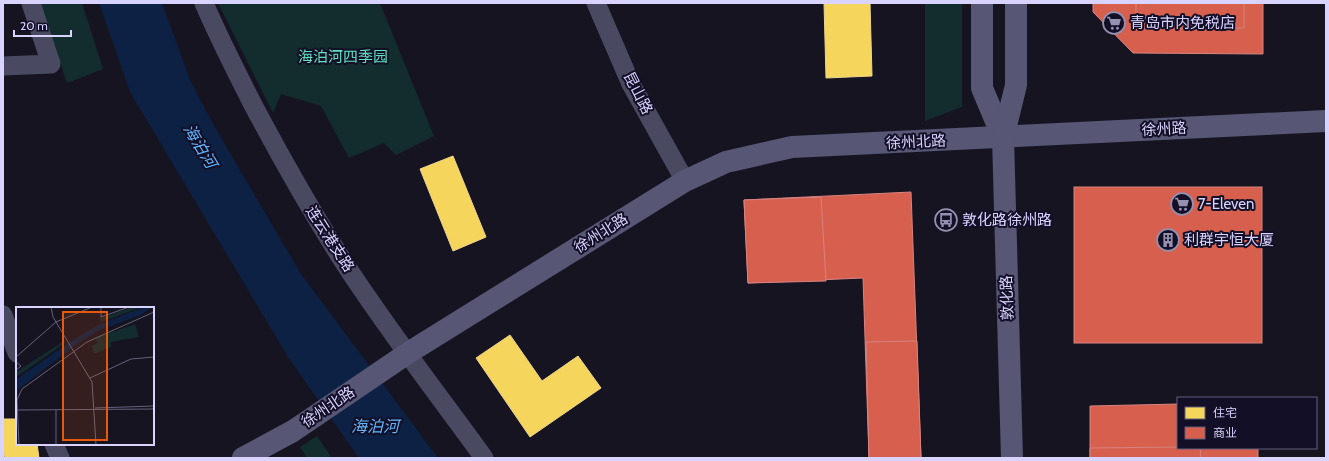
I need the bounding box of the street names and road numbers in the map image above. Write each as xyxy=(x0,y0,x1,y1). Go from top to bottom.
street label: 昆山路 xyxy=(620,69,656,117)
street label: 徐州路 xyxy=(1141,119,1187,139)
street label: 徐州北路 xyxy=(886,131,946,153)
street label: 连云港支路 xyxy=(302,203,358,275)
street label: 徐州北路 xyxy=(571,209,631,257)
street label: 敦化路 xyxy=(997,275,1017,321)
street label: 徐州北路 xyxy=(298,383,358,431)

